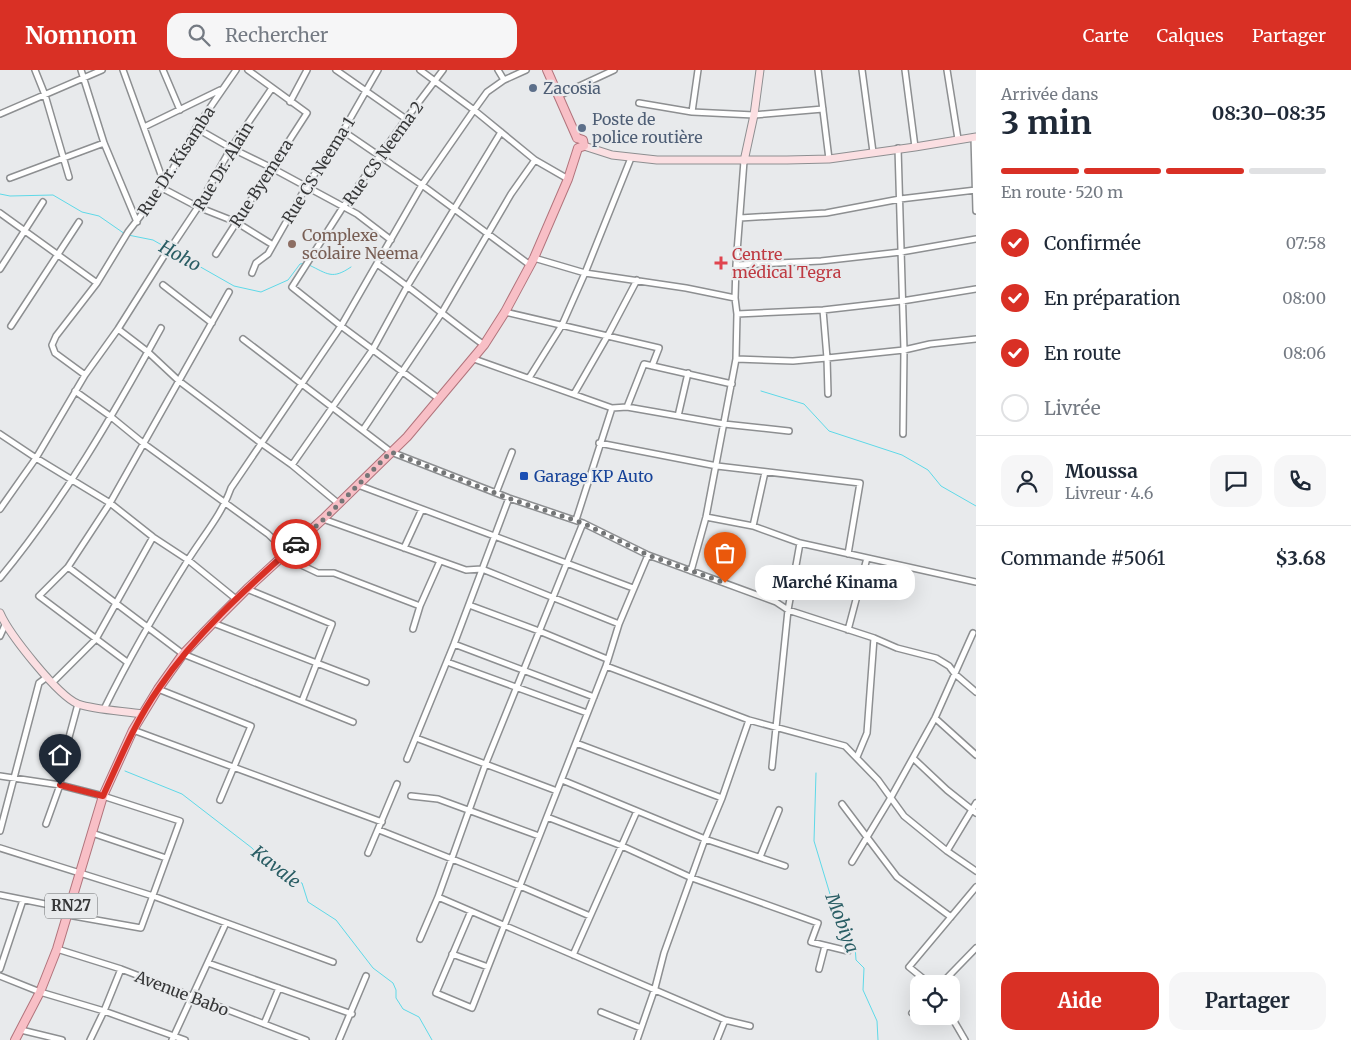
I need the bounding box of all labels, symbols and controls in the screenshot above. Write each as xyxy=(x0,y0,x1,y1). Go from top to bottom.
search box xyxy=(167,13,517,58)
text: Nomnom xyxy=(25,20,137,51)
icon: search xyxy=(185,21,213,49)
text: Rechercher xyxy=(225,23,328,47)
text: Carte xyxy=(1083,24,1129,47)
text: Calques xyxy=(1157,24,1224,47)
text: Partager xyxy=(1252,24,1326,47)
place label: Zacosia xyxy=(543,78,601,98)
marker: Zacosia xyxy=(527,82,539,94)
text: Arrivée dans xyxy=(1001,84,1098,104)
street label: Rue CS Neema 2 xyxy=(339,97,427,209)
text: 08:30–08:35 xyxy=(1212,101,1326,125)
street label: Rue Dr. Kisamba xyxy=(133,102,219,220)
text: 3 min xyxy=(1001,103,1092,143)
place label: Poste de police routière xyxy=(592,109,703,147)
street label: Rue CS Neema 1 xyxy=(277,113,359,227)
street label: Rue Dr. Alain xyxy=(189,118,258,214)
marker: Poste de police routière xyxy=(576,122,588,134)
street label: Rue Byemera xyxy=(225,135,297,231)
text: En route · 520 m xyxy=(1001,182,1123,202)
place label: Complexe scolaire Neema xyxy=(302,225,419,263)
icon: check xyxy=(1001,229,1029,257)
text: Confirmée xyxy=(1044,231,1141,255)
text: 07:58 xyxy=(1286,233,1326,253)
water label: Hoho xyxy=(155,234,205,276)
marker: Complexe scolaire Neema xyxy=(286,238,298,250)
place label: Centre médical Tegra xyxy=(732,244,842,282)
marker: Centre médical Tegra xyxy=(714,256,728,270)
icon: check xyxy=(1001,284,1029,312)
text: En préparation xyxy=(1044,286,1180,310)
text: 08:00 xyxy=(1282,288,1326,308)
icon: check xyxy=(1001,339,1029,367)
text: En route xyxy=(1044,341,1121,365)
text: 08:06 xyxy=(1283,343,1326,363)
text: Livrée xyxy=(1044,396,1101,420)
button: person xyxy=(1001,455,1053,507)
button: chat xyxy=(1210,455,1262,507)
button: phone xyxy=(1274,455,1326,507)
text: Moussa xyxy=(1065,459,1138,483)
place label: Garage KP Auto xyxy=(534,466,653,486)
marker: Garage KP Auto xyxy=(518,470,530,482)
text: Livreur · 4.6 xyxy=(1065,483,1153,503)
courier xyxy=(271,519,321,569)
icon: car xyxy=(282,530,310,558)
pin xyxy=(704,532,746,583)
icon: bag xyxy=(711,539,739,567)
text: Commande #5061 xyxy=(1001,546,1165,570)
text: $3.68 xyxy=(1275,546,1326,570)
callout: Marché Kinama xyxy=(755,566,915,600)
text: Marché Kinama xyxy=(772,572,898,592)
pin xyxy=(39,734,81,785)
icon: home xyxy=(46,741,74,769)
water label: Kavale xyxy=(246,840,305,893)
water label: Mobiya xyxy=(820,889,864,956)
road number: RN27 xyxy=(45,894,97,918)
street label: Avenue Babo xyxy=(131,966,232,1020)
button: Aide xyxy=(1001,972,1159,1030)
button: Partager xyxy=(1169,972,1326,1030)
map controls xyxy=(910,975,960,1025)
button: locate xyxy=(910,975,960,1025)

